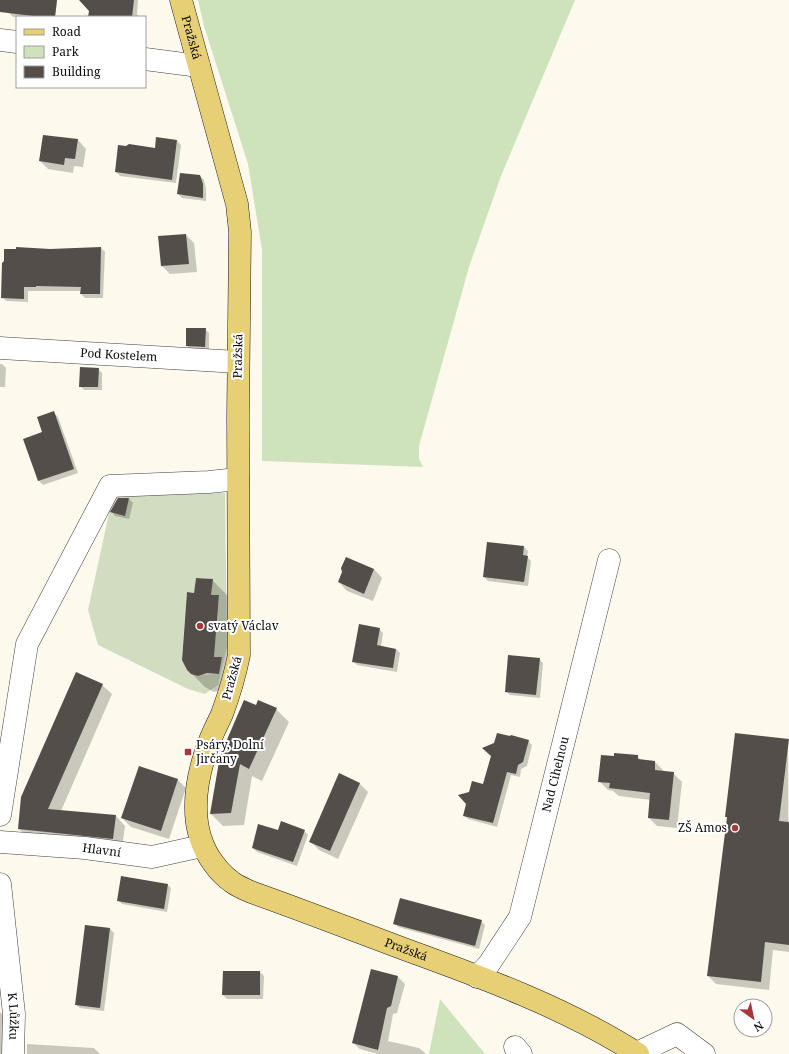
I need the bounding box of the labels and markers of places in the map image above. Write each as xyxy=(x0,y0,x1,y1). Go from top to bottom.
place label: svatý Václav xyxy=(208,617,279,634)
marker: svatý Václav xyxy=(195,621,205,631)
place label: Psáry, Dolní Jirčany xyxy=(195,736,264,767)
marker: Psáry, Dolní Jirčany xyxy=(183,747,193,757)
place label: ZŠ Amos xyxy=(678,819,727,836)
marker: ZŠ Amos xyxy=(730,823,740,833)

